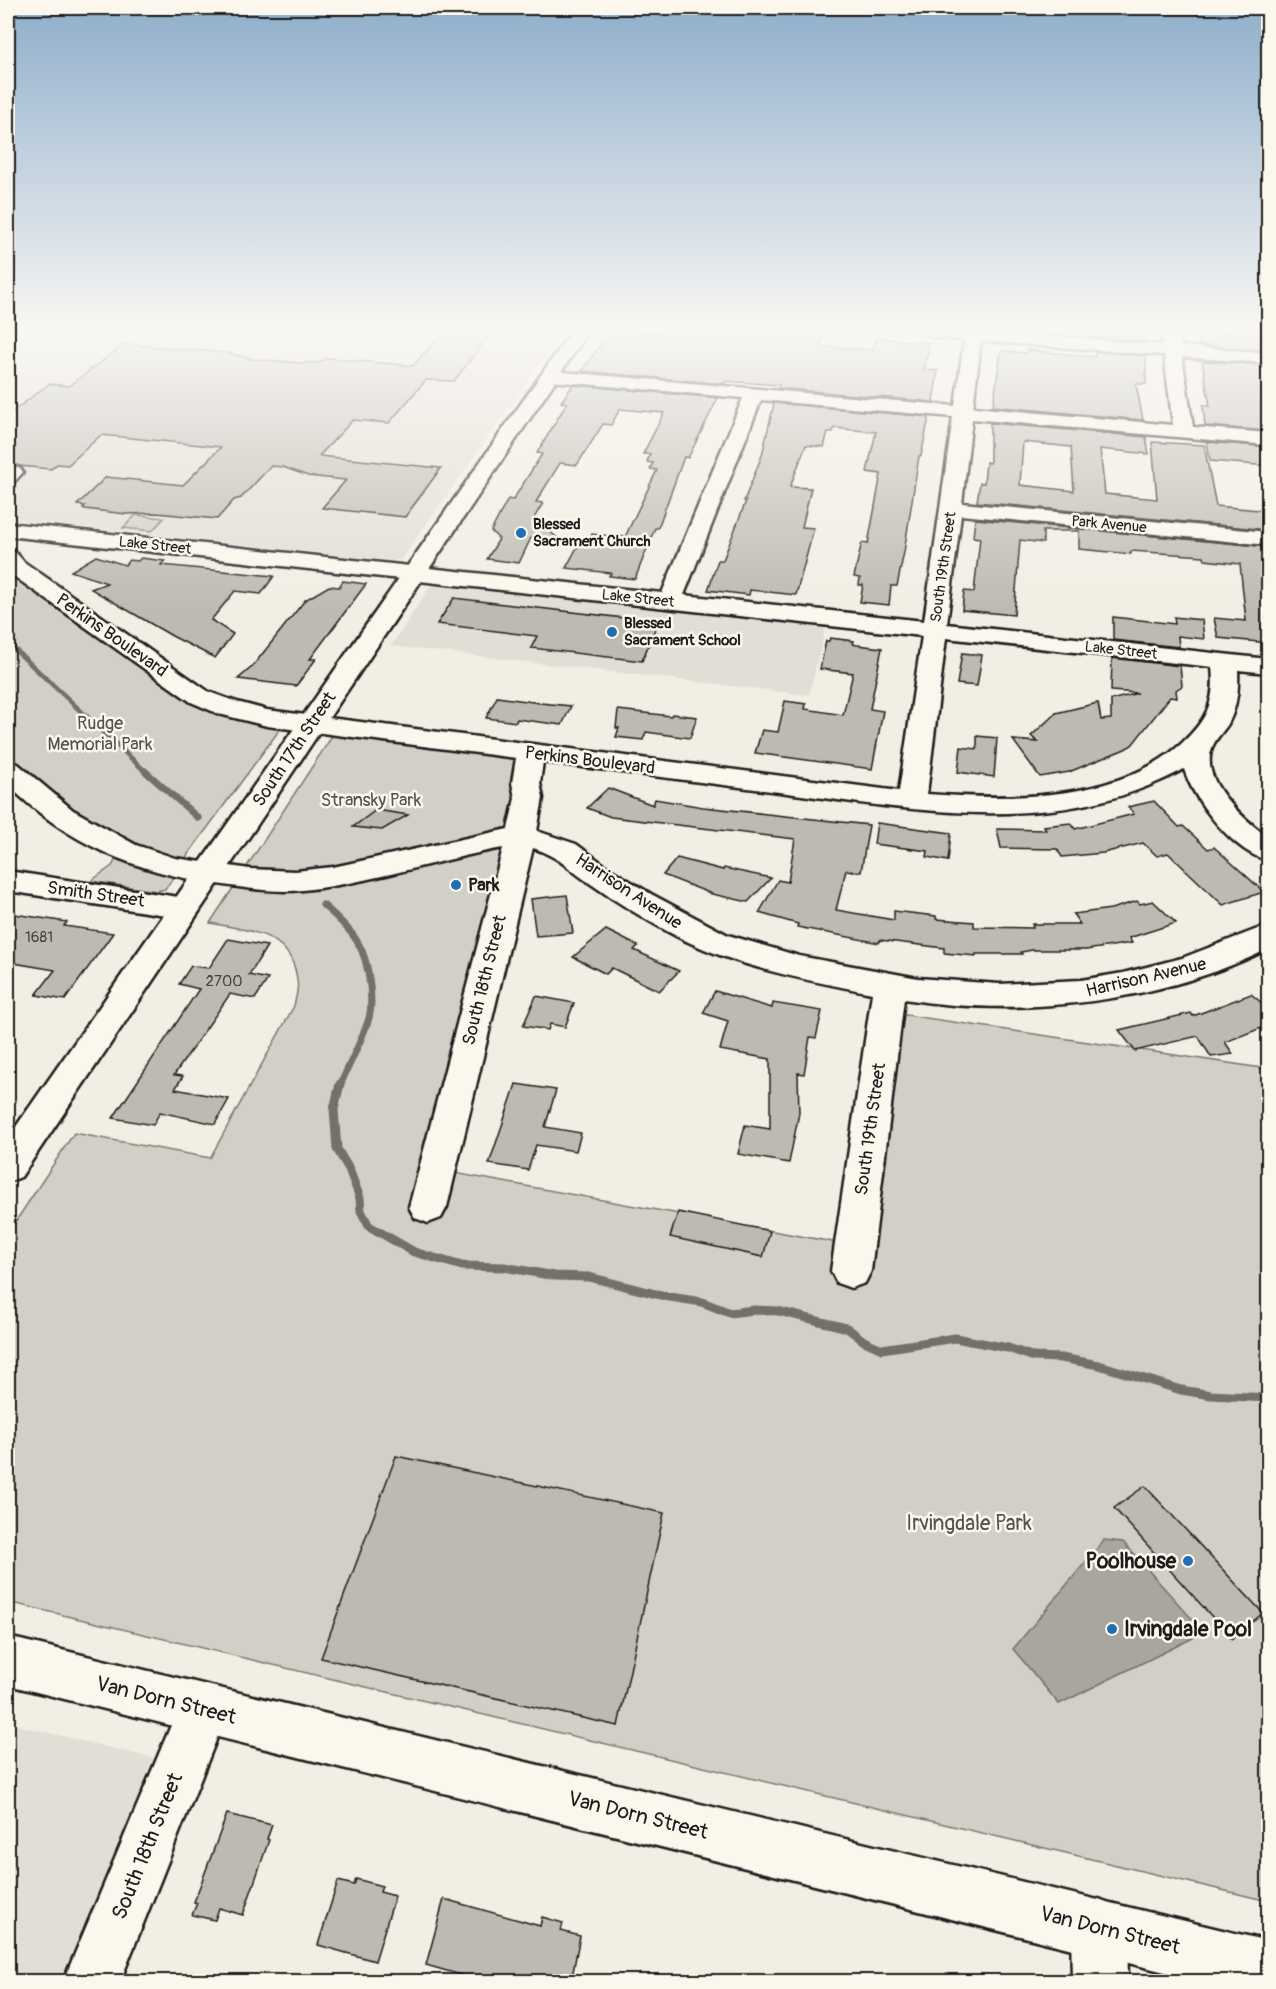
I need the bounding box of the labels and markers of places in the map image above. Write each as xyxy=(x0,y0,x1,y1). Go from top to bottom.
place label: Blessed Sacrament Church xyxy=(533,515,651,551)
marker: Blessed Sacrament Church xyxy=(514,526,528,540)
place label: Blessed Sacrament School xyxy=(624,614,741,650)
marker: Blessed Sacrament School xyxy=(605,625,619,639)
place label: Park xyxy=(468,874,500,897)
marker: Park xyxy=(449,878,463,892)
place label: Poolhouse xyxy=(1085,1548,1177,1575)
marker: Poolhouse xyxy=(1181,1554,1195,1568)
place label: Irvingdale Pool xyxy=(1124,1616,1252,1643)
marker: Irvingdale Pool xyxy=(1105,1622,1119,1636)

